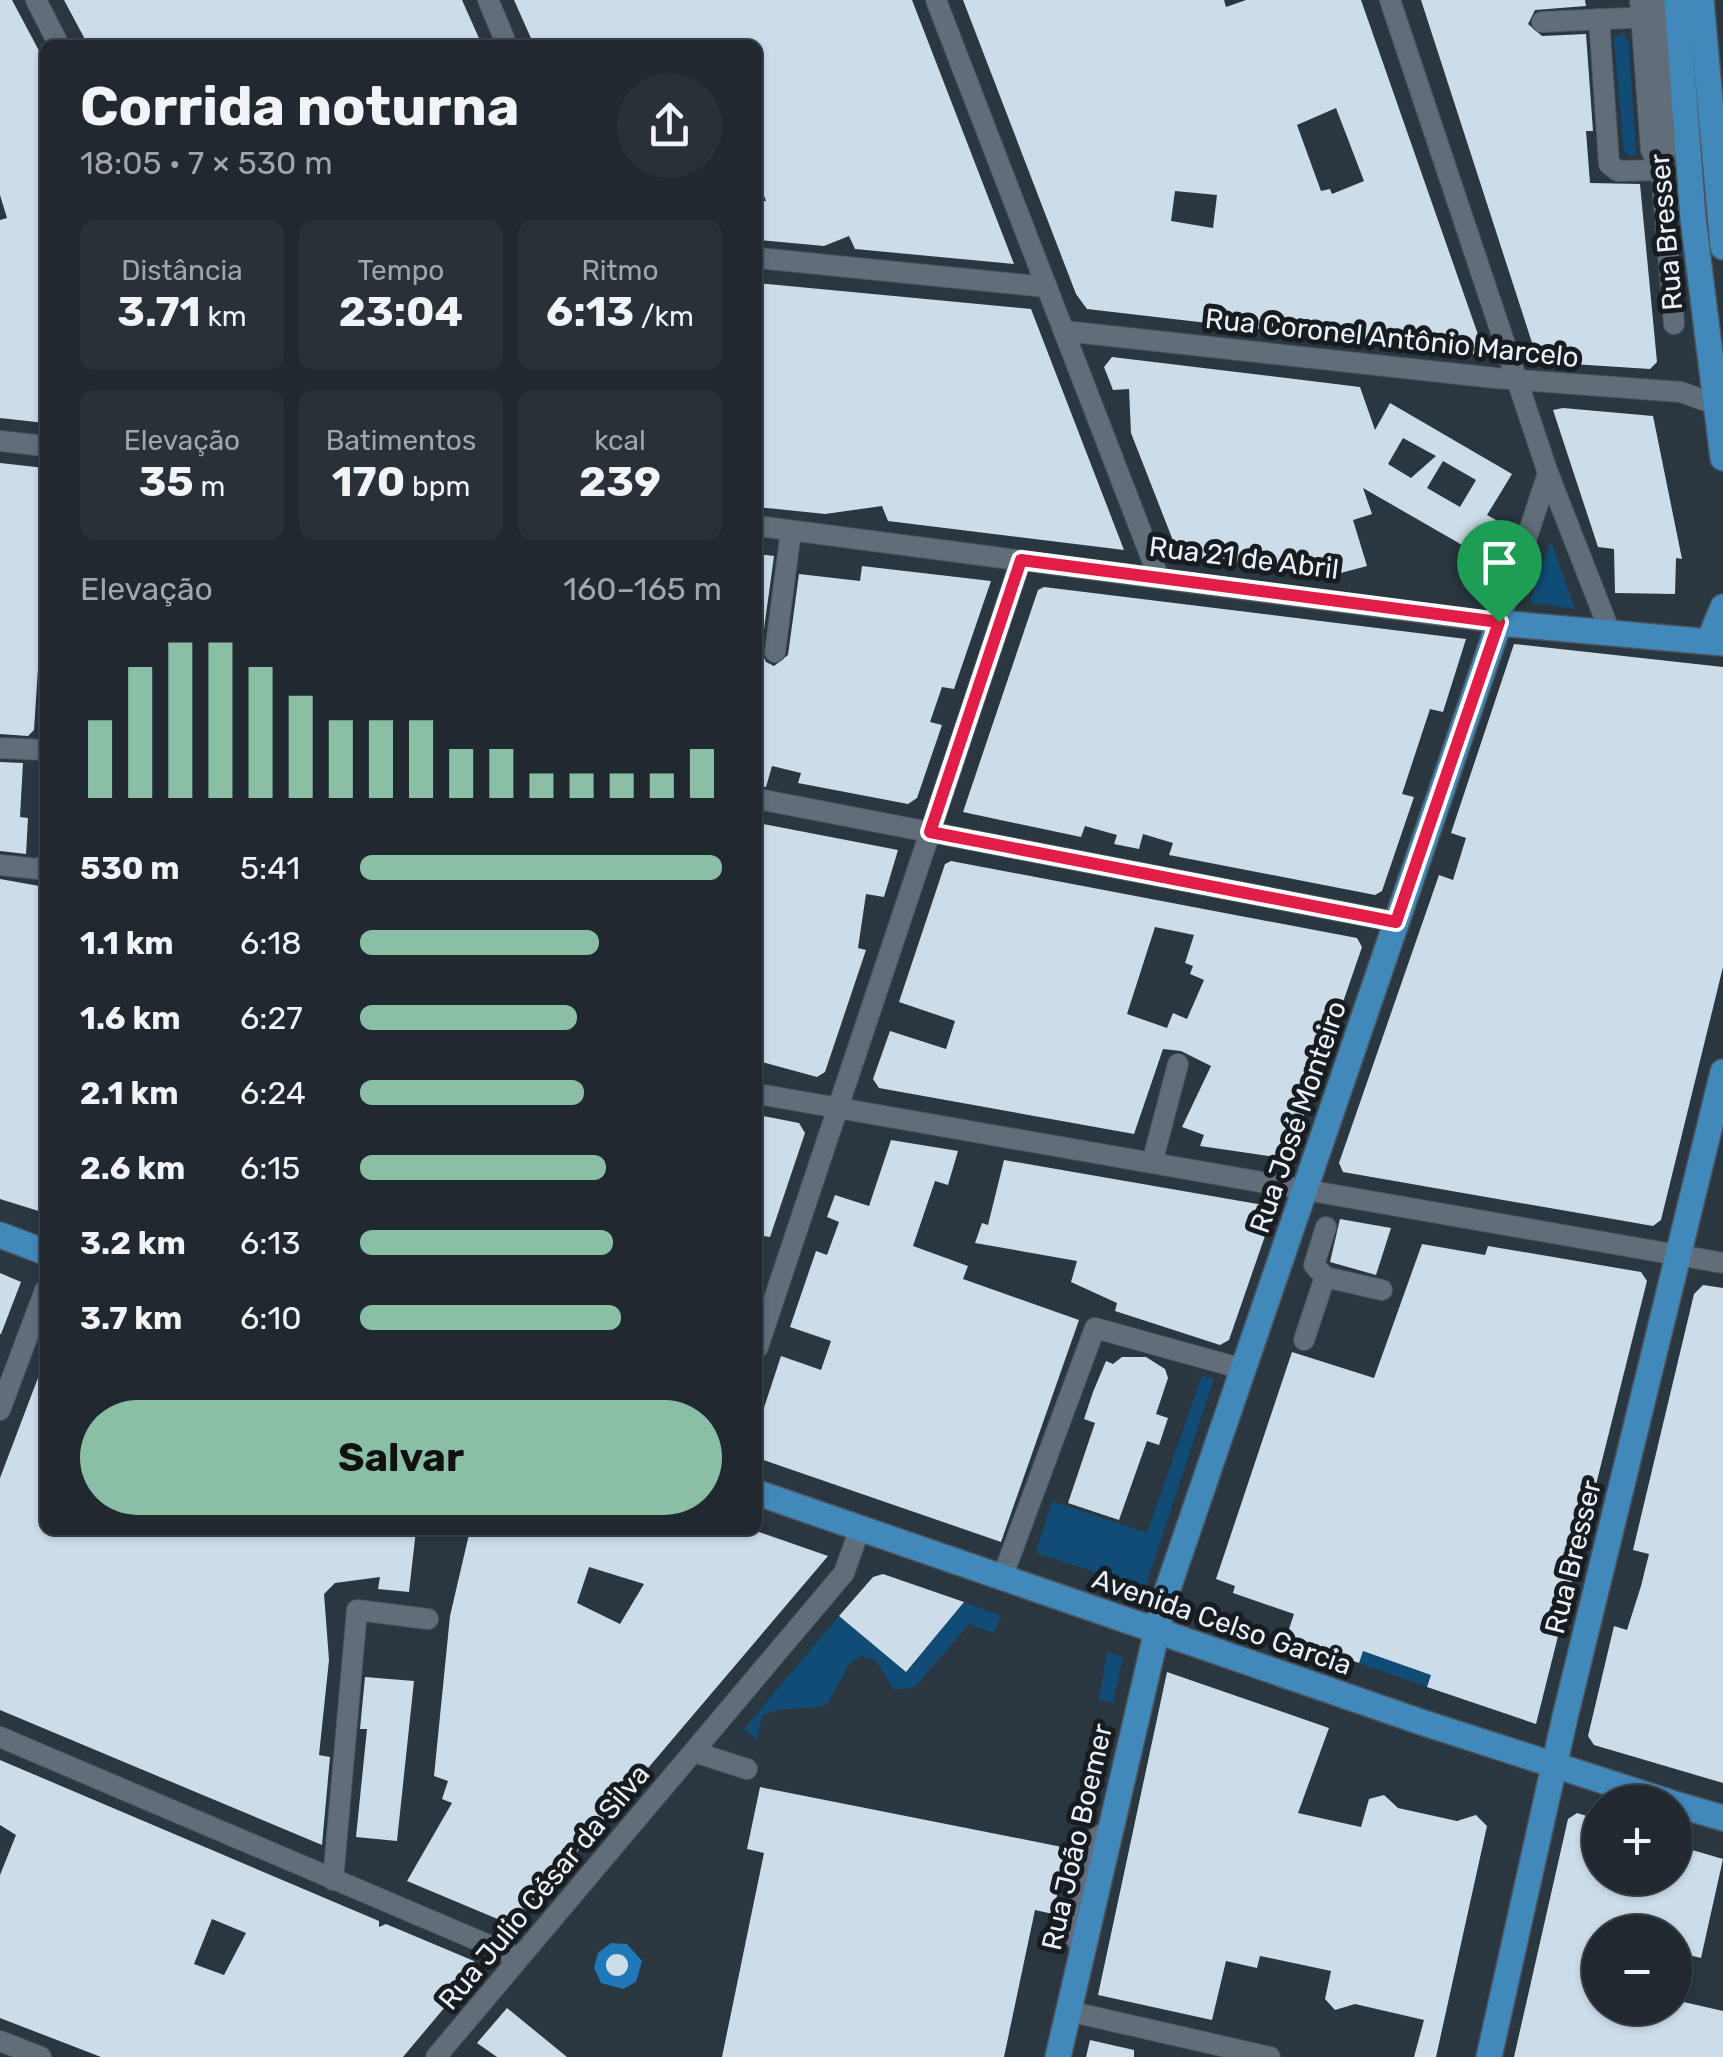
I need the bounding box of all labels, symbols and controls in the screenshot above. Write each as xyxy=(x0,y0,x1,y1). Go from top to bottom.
button: share xyxy=(617,73,722,178)
text: Corrida noturna xyxy=(80,74,519,139)
text: 18:05 · 7 × 530 m xyxy=(80,144,333,182)
street label: Rua Bresser xyxy=(1643,152,1689,312)
text: Distância xyxy=(121,254,243,287)
text: Tempo xyxy=(358,254,444,287)
text: Ritmo xyxy=(581,254,659,287)
text: 3.71 xyxy=(117,287,201,337)
text: 23:04 xyxy=(339,287,463,337)
text: 6:13 xyxy=(546,287,634,337)
text: km xyxy=(201,300,247,333)
text: /km xyxy=(634,300,694,333)
street label: Rua Coronel Antônio Marcelo xyxy=(1204,302,1580,374)
text: Elevação xyxy=(124,424,240,457)
text: Batimentos xyxy=(326,424,476,457)
text: kcal xyxy=(594,424,646,457)
text: 35 xyxy=(139,457,194,507)
text: 170 xyxy=(332,457,405,507)
text: 239 xyxy=(579,457,661,507)
text: m xyxy=(194,470,225,503)
text: bpm xyxy=(405,470,470,503)
pin xyxy=(1457,520,1542,623)
street label: Rua 21 de Abril xyxy=(1147,530,1341,586)
icon: arrive xyxy=(1472,535,1527,590)
text: Elevação xyxy=(80,570,213,608)
text: 160–165 m xyxy=(563,570,722,608)
text: 530 m xyxy=(80,849,180,887)
text: 5:41 xyxy=(240,849,300,887)
text: 1.1 km xyxy=(80,924,174,962)
text: 6:18 xyxy=(240,924,302,962)
street label: Rua José Monteiro xyxy=(1243,997,1353,1237)
text: 1.6 km xyxy=(80,999,181,1037)
text: 6:27 xyxy=(240,999,303,1037)
text: 2.1 km xyxy=(80,1074,179,1112)
text: 6:24 xyxy=(240,1074,306,1112)
text: 2.6 km xyxy=(80,1149,185,1187)
text: 6:15 xyxy=(240,1149,300,1187)
text: 3.2 km xyxy=(80,1224,186,1262)
text: 6:13 xyxy=(240,1224,300,1262)
text: 3.7 km xyxy=(80,1299,182,1337)
text: 6:10 xyxy=(240,1299,302,1337)
button: Salvar xyxy=(80,1400,722,1515)
street label: Rua Bresser xyxy=(1538,1476,1608,1637)
street label: Avenida Celso Garcia xyxy=(1088,1562,1356,1682)
street label: Rua João Boemer xyxy=(1035,1720,1119,1953)
street label: Rua Julio César da Silva xyxy=(432,1758,656,2016)
map controls xyxy=(1582,1785,1692,2025)
button: + xyxy=(1582,1785,1692,1895)
button: − xyxy=(1582,1915,1692,2025)

